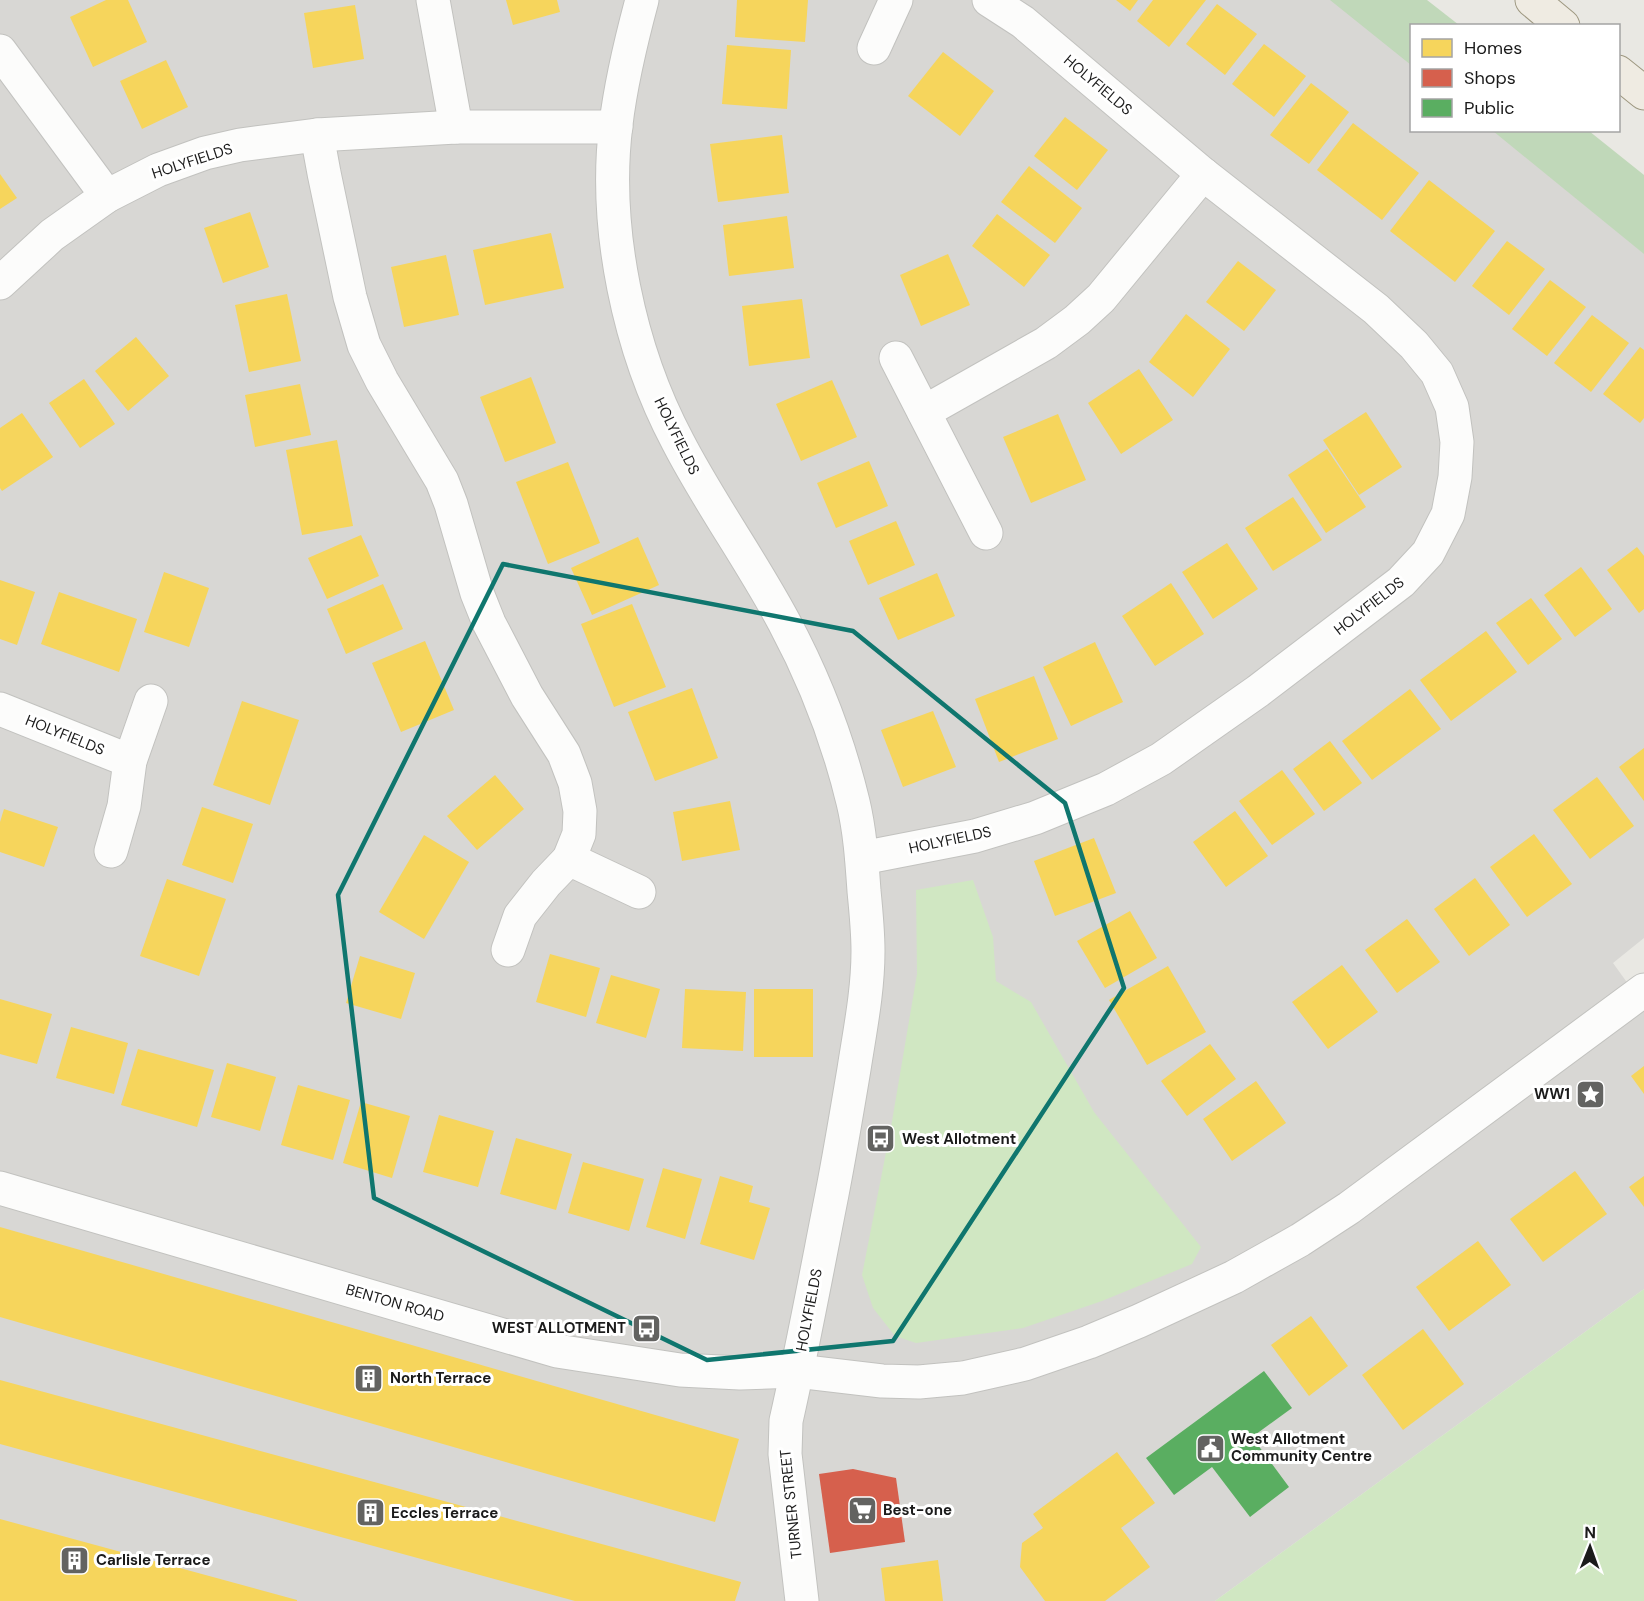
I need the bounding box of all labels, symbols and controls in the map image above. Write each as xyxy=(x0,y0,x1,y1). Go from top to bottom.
legend xyxy=(1410,24,1620,132)
text: Homes xyxy=(1464,36,1522,60)
street label: HOLYFIELDS xyxy=(1059,50,1137,120)
text: Shops xyxy=(1464,66,1516,90)
text: Public xyxy=(1464,96,1515,120)
street label: HOLYFIELDS xyxy=(149,138,235,183)
street label: HOLYFIELDS xyxy=(650,394,704,478)
street label: HOLYFIELDS xyxy=(1330,572,1408,640)
street label: HOLYFIELDS xyxy=(22,710,108,760)
street label: HOLYFIELDS xyxy=(907,821,993,859)
place icon: WW1 xyxy=(1575,1078,1607,1110)
place label: WW1 xyxy=(1534,1084,1570,1104)
bus stop icon: West Allotment xyxy=(865,1123,897,1155)
place label: West Allotment xyxy=(902,1129,1016,1149)
street label: HOLYFIELDS xyxy=(791,1267,827,1353)
street label: BENTON ROAD xyxy=(343,1279,447,1327)
bus stop icon: WEST ALLOTMENT xyxy=(631,1312,663,1344)
place label: WEST ALLOTMENT xyxy=(492,1318,626,1338)
building icon: North Terrace xyxy=(353,1362,385,1394)
place label: North Terrace xyxy=(390,1368,491,1388)
place label: West Allotment Community Centre xyxy=(1231,1429,1372,1466)
public building icon: West Allotment Community Centre xyxy=(1194,1432,1226,1464)
street label: TURNER STREET xyxy=(775,1448,807,1560)
supermarket icon: Best-one xyxy=(846,1494,878,1526)
building icon: Eccles Terrace xyxy=(354,1497,386,1529)
place label: Best-one xyxy=(883,1500,952,1520)
place label: Eccles Terrace xyxy=(391,1503,498,1523)
north arrow xyxy=(1560,1517,1620,1577)
text: N xyxy=(1584,1522,1596,1543)
building icon: Carlisle Terrace xyxy=(59,1544,91,1576)
place label: Carlisle Terrace xyxy=(96,1550,210,1570)

